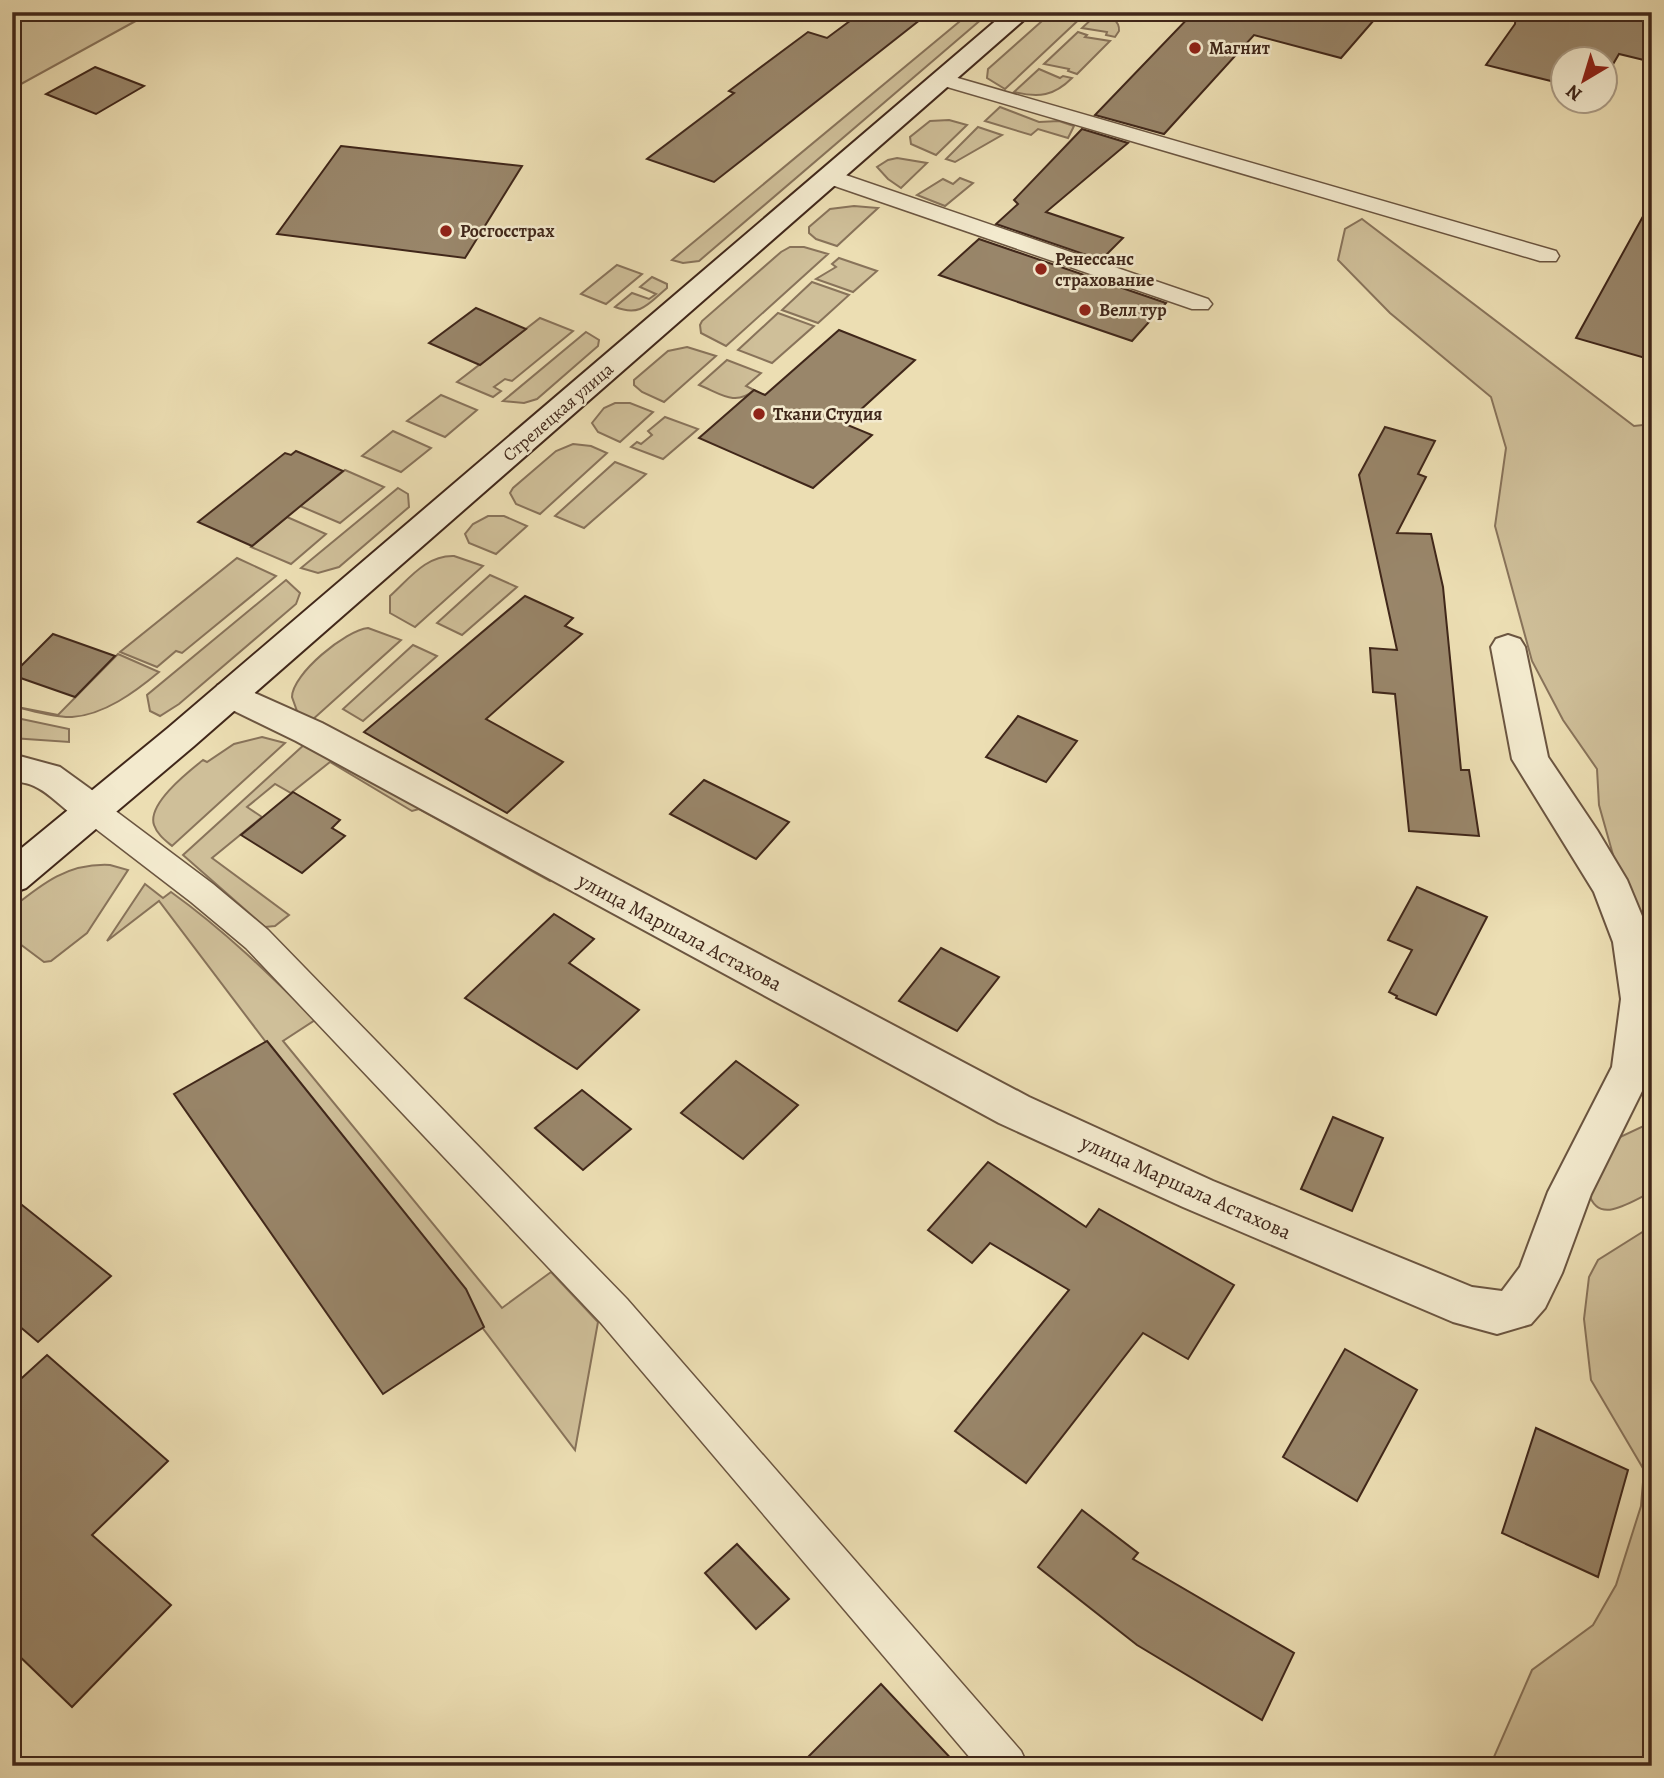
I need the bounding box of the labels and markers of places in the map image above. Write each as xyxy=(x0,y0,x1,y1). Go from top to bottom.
place label: Магнит xyxy=(1209,36,1270,60)
marker: Магнит xyxy=(1187,40,1203,56)
place label: Росгосстрах xyxy=(460,219,555,243)
marker: Росгосстрах xyxy=(438,223,454,239)
place label: Ренессанс страхование xyxy=(1055,247,1154,292)
marker: Ренессанс страхование xyxy=(1033,261,1049,277)
place label: Велл тур xyxy=(1099,298,1167,322)
marker: Велл тур xyxy=(1077,302,1093,318)
place label: Ткани Студия xyxy=(773,402,882,426)
marker: Ткани Студия xyxy=(751,406,767,422)

